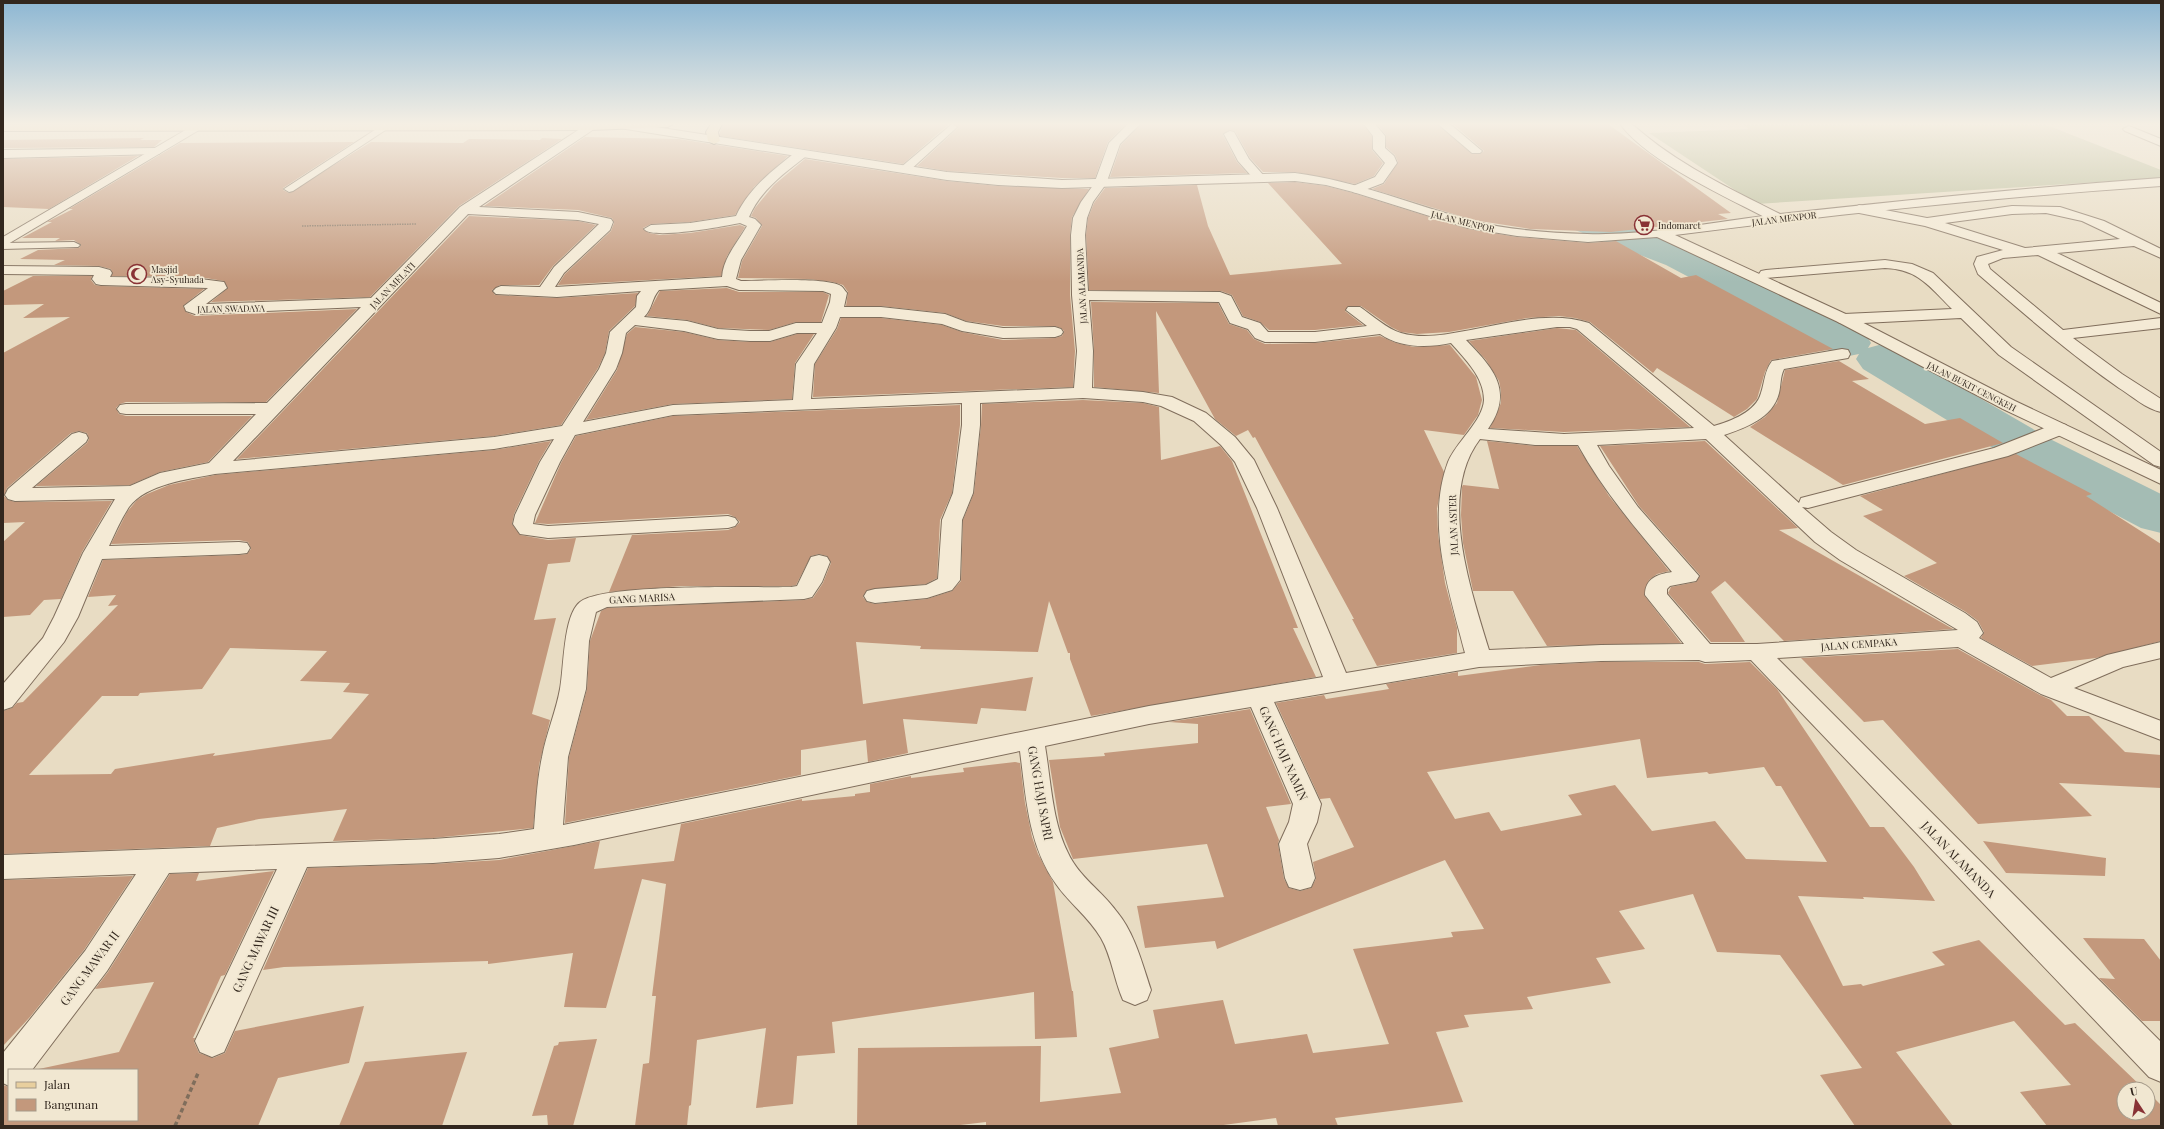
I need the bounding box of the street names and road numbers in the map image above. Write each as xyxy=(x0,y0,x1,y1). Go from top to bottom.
street label: JALAN MENPOR xyxy=(1429,207,1496,235)
street label: JALAN MENPOR xyxy=(1750,208,1817,228)
street label: JALAN ALAMANDA xyxy=(1073,248,1089,325)
street label: JALAN MELATI xyxy=(366,259,417,312)
street label: JALAN SWADAYA xyxy=(196,301,265,315)
street label: JALAN BUKIT CENGKEH xyxy=(1925,358,2019,414)
street label: JALAN ASTER xyxy=(1445,494,1461,557)
street label: GANG MARISA xyxy=(609,589,676,607)
street label: JALAN CEMPAKA xyxy=(1819,634,1899,654)
street label: GANG HAJI NAMIN xyxy=(1256,703,1312,803)
street label: GANG HAJI SAPRI xyxy=(1025,744,1057,842)
street label: JALAN ALAMANDA xyxy=(1918,817,2000,901)
street label: GANG MAWAR III xyxy=(228,903,282,995)
street label: GANG MAWAR II xyxy=(56,928,122,1008)

